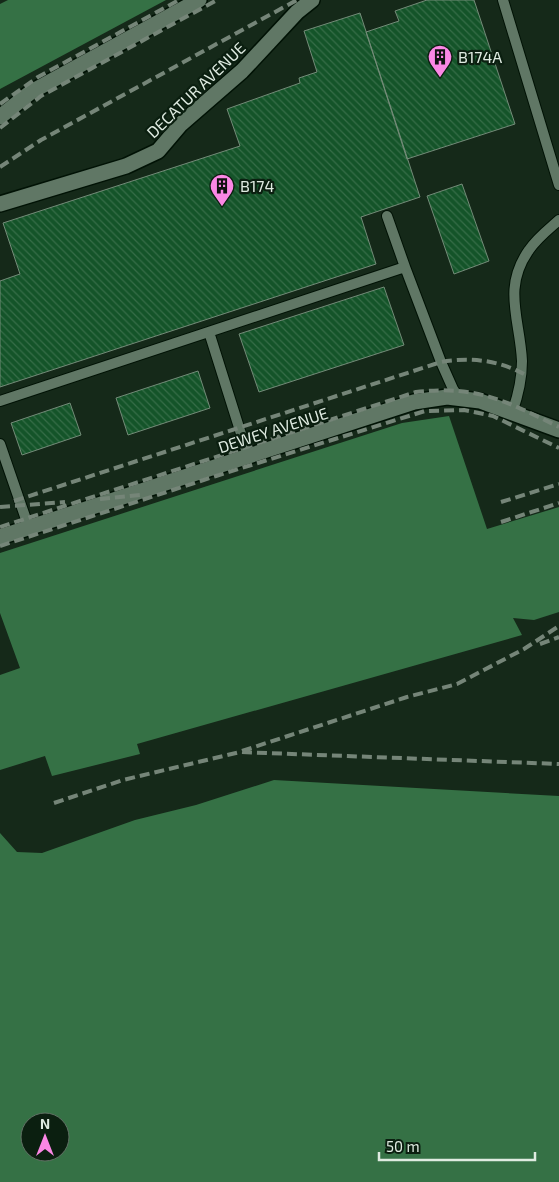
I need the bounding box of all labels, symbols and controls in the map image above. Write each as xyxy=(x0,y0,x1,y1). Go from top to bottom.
street label: DECATUR AVENUE xyxy=(142,38,249,142)
building icon: B174A xyxy=(427,44,453,78)
place label: B174A xyxy=(458,47,502,66)
building icon: B174 xyxy=(209,173,235,207)
place label: B174 xyxy=(240,176,274,195)
street label: DEWEY AVENUE xyxy=(215,403,330,456)
north arrow xyxy=(20,1112,70,1162)
text: N xyxy=(40,1115,50,1132)
scale bar xyxy=(379,1130,535,1162)
text: 50 m xyxy=(386,1137,420,1155)

